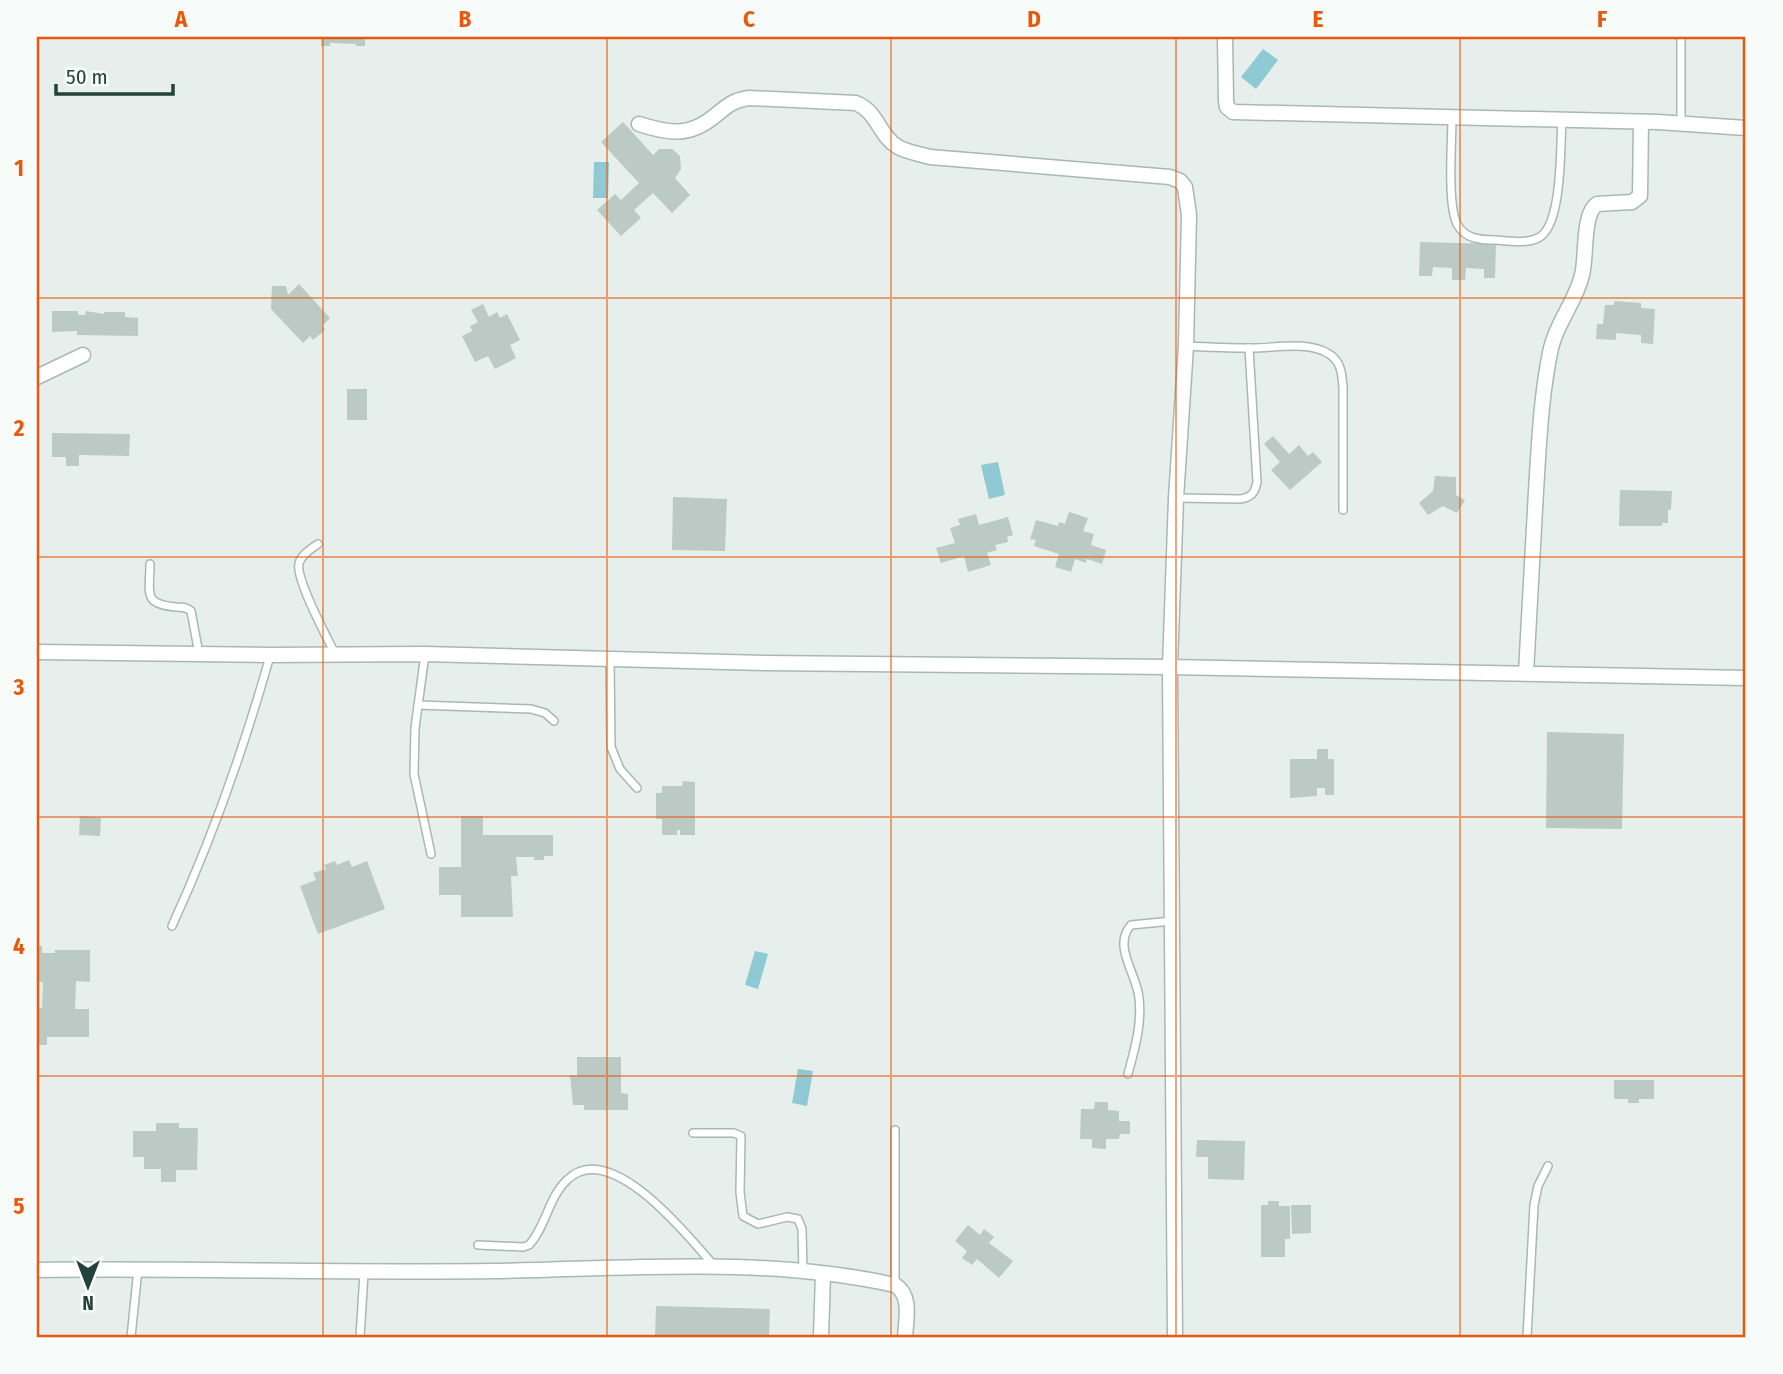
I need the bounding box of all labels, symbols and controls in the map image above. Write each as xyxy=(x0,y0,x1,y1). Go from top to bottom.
text: A xyxy=(174,5,188,33)
text: B xyxy=(459,5,472,33)
text: C xyxy=(743,5,755,33)
text: D xyxy=(1027,5,1041,33)
text: E xyxy=(1313,5,1324,33)
text: F xyxy=(1597,5,1607,33)
scale bar xyxy=(56,52,173,96)
text: 50 m xyxy=(66,64,108,90)
text: 1 xyxy=(14,154,24,182)
text: 2 xyxy=(13,414,25,442)
text: 3 xyxy=(13,673,25,701)
text: 4 xyxy=(13,932,25,960)
text: 5 xyxy=(13,1192,25,1220)
north arrow xyxy=(52,1252,122,1322)
text: N xyxy=(82,1291,94,1314)

